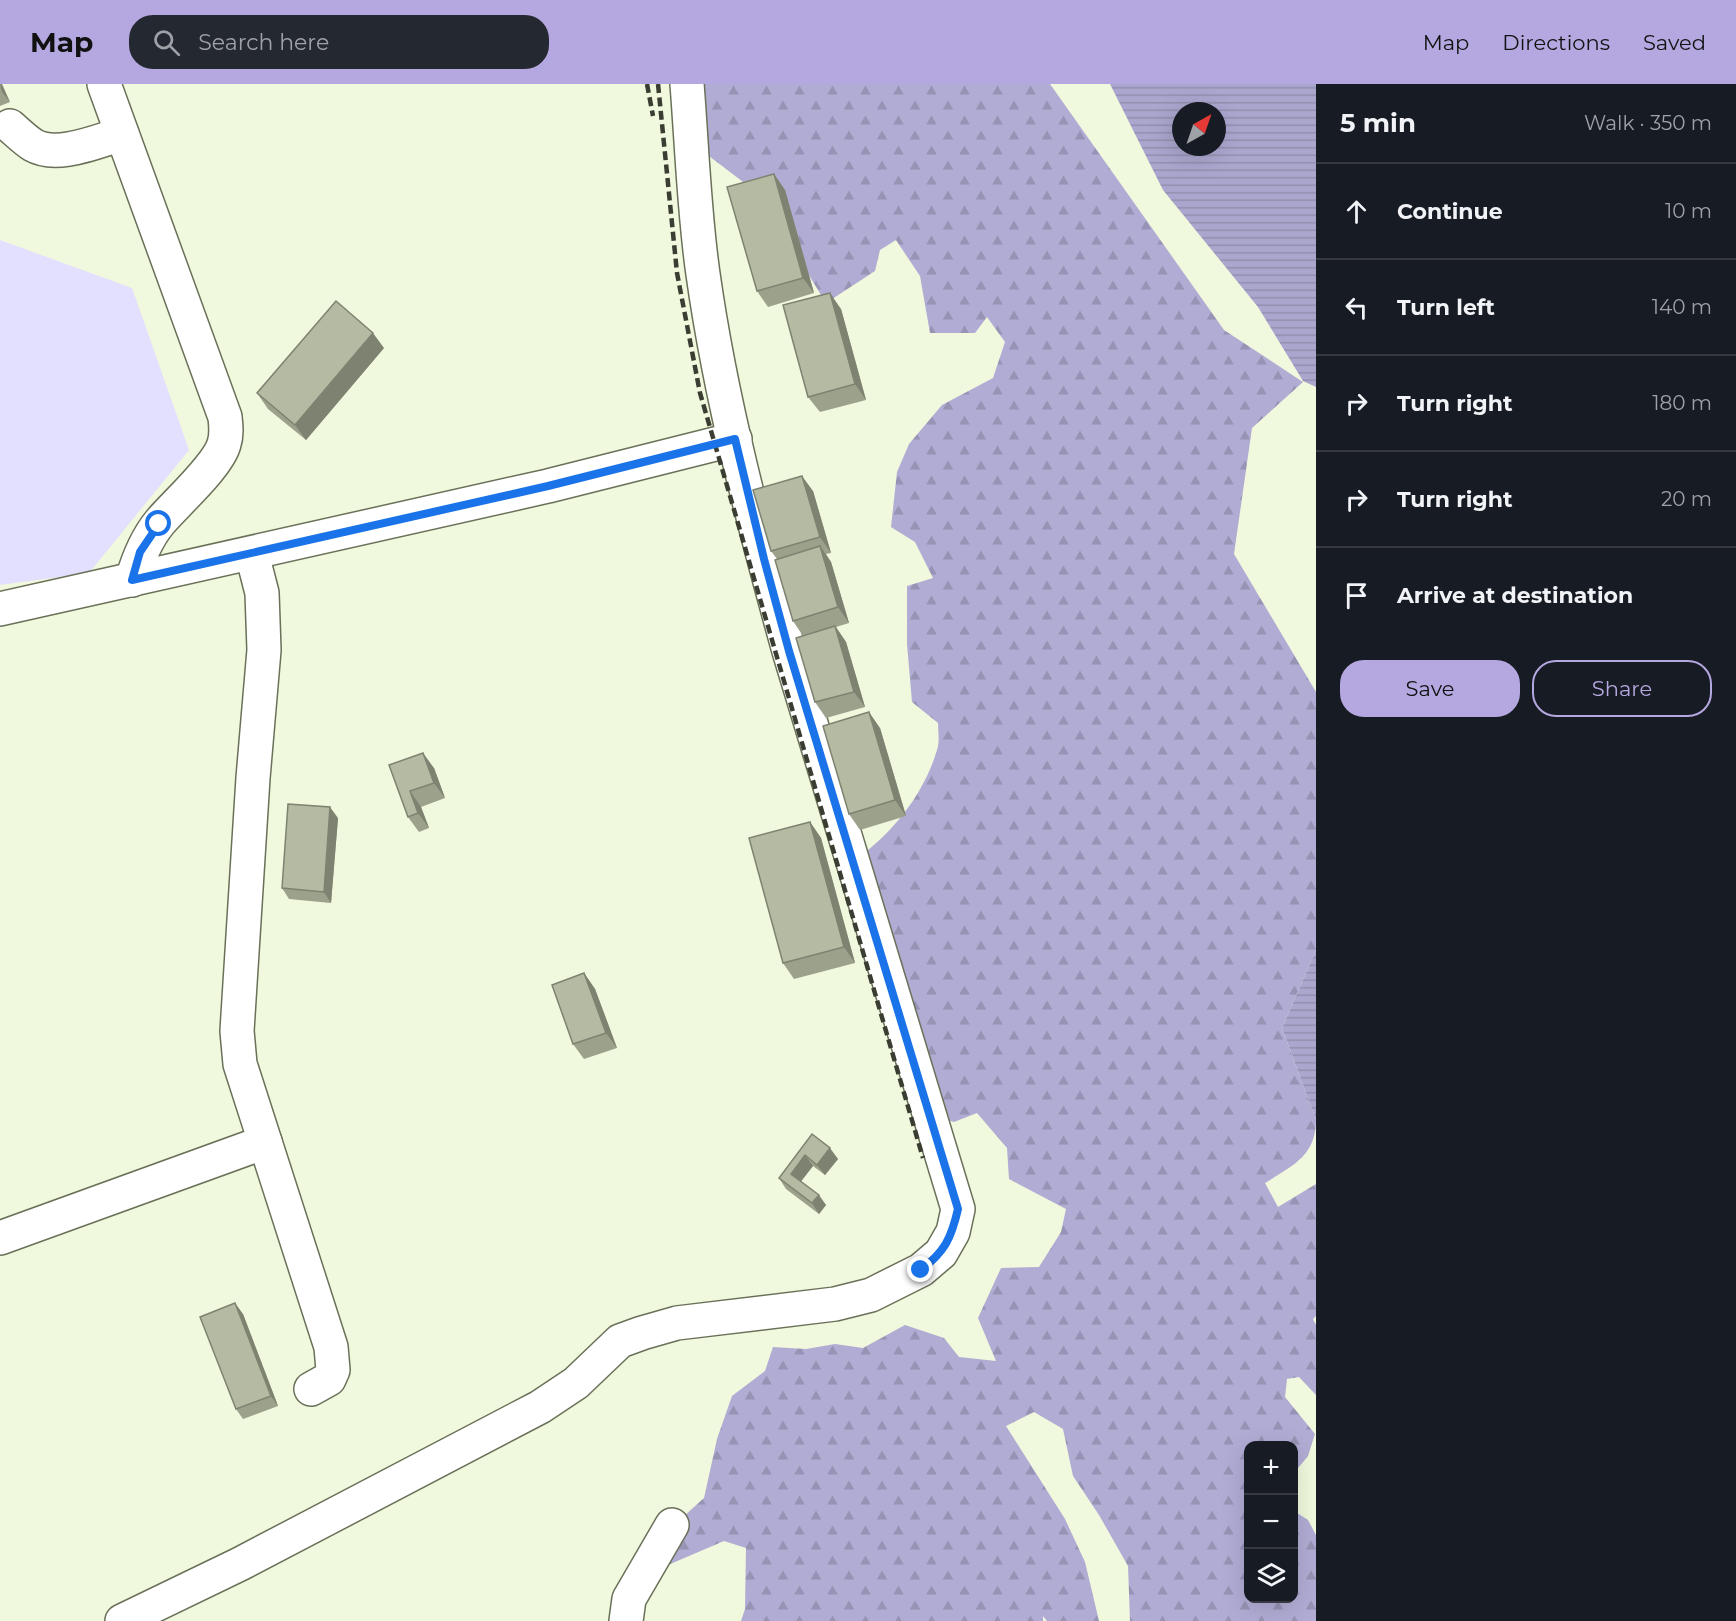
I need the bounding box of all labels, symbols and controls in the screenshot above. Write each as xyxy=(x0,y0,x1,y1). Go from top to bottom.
search box xyxy=(129,15,549,69)
text: Map xyxy=(30,25,93,59)
icon: search xyxy=(150,26,183,59)
text: Search here xyxy=(198,29,329,56)
text: Map xyxy=(1423,30,1469,55)
text: Directions xyxy=(1502,30,1610,55)
text: Saved xyxy=(1643,30,1706,55)
north arrow xyxy=(1172,102,1226,156)
text: 5 min xyxy=(1340,107,1416,139)
text: Walk · 350 m xyxy=(1584,111,1712,135)
icon: ahead xyxy=(1340,195,1373,228)
text: Continue xyxy=(1397,198,1503,225)
text: 10 m xyxy=(1665,199,1712,223)
icon: left xyxy=(1340,291,1373,324)
text: Turn left xyxy=(1397,294,1495,321)
text: 140 m xyxy=(1652,295,1712,319)
icon: right xyxy=(1340,387,1373,420)
text: Turn right xyxy=(1397,390,1512,417)
text: 180 m xyxy=(1652,391,1712,415)
icon: right xyxy=(1340,483,1373,516)
text: Turn right xyxy=(1397,486,1512,513)
text: 20 m xyxy=(1661,487,1712,511)
route start xyxy=(145,510,171,536)
icon: arrive xyxy=(1340,579,1373,612)
text: Arrive at destination xyxy=(1397,582,1633,609)
button: Save xyxy=(1340,660,1520,717)
button: Share xyxy=(1532,660,1712,717)
route end xyxy=(907,1256,933,1282)
map controls xyxy=(1244,1441,1298,1603)
button: + xyxy=(1244,1441,1298,1495)
button: − xyxy=(1244,1495,1298,1549)
button: layers xyxy=(1244,1549,1298,1603)

